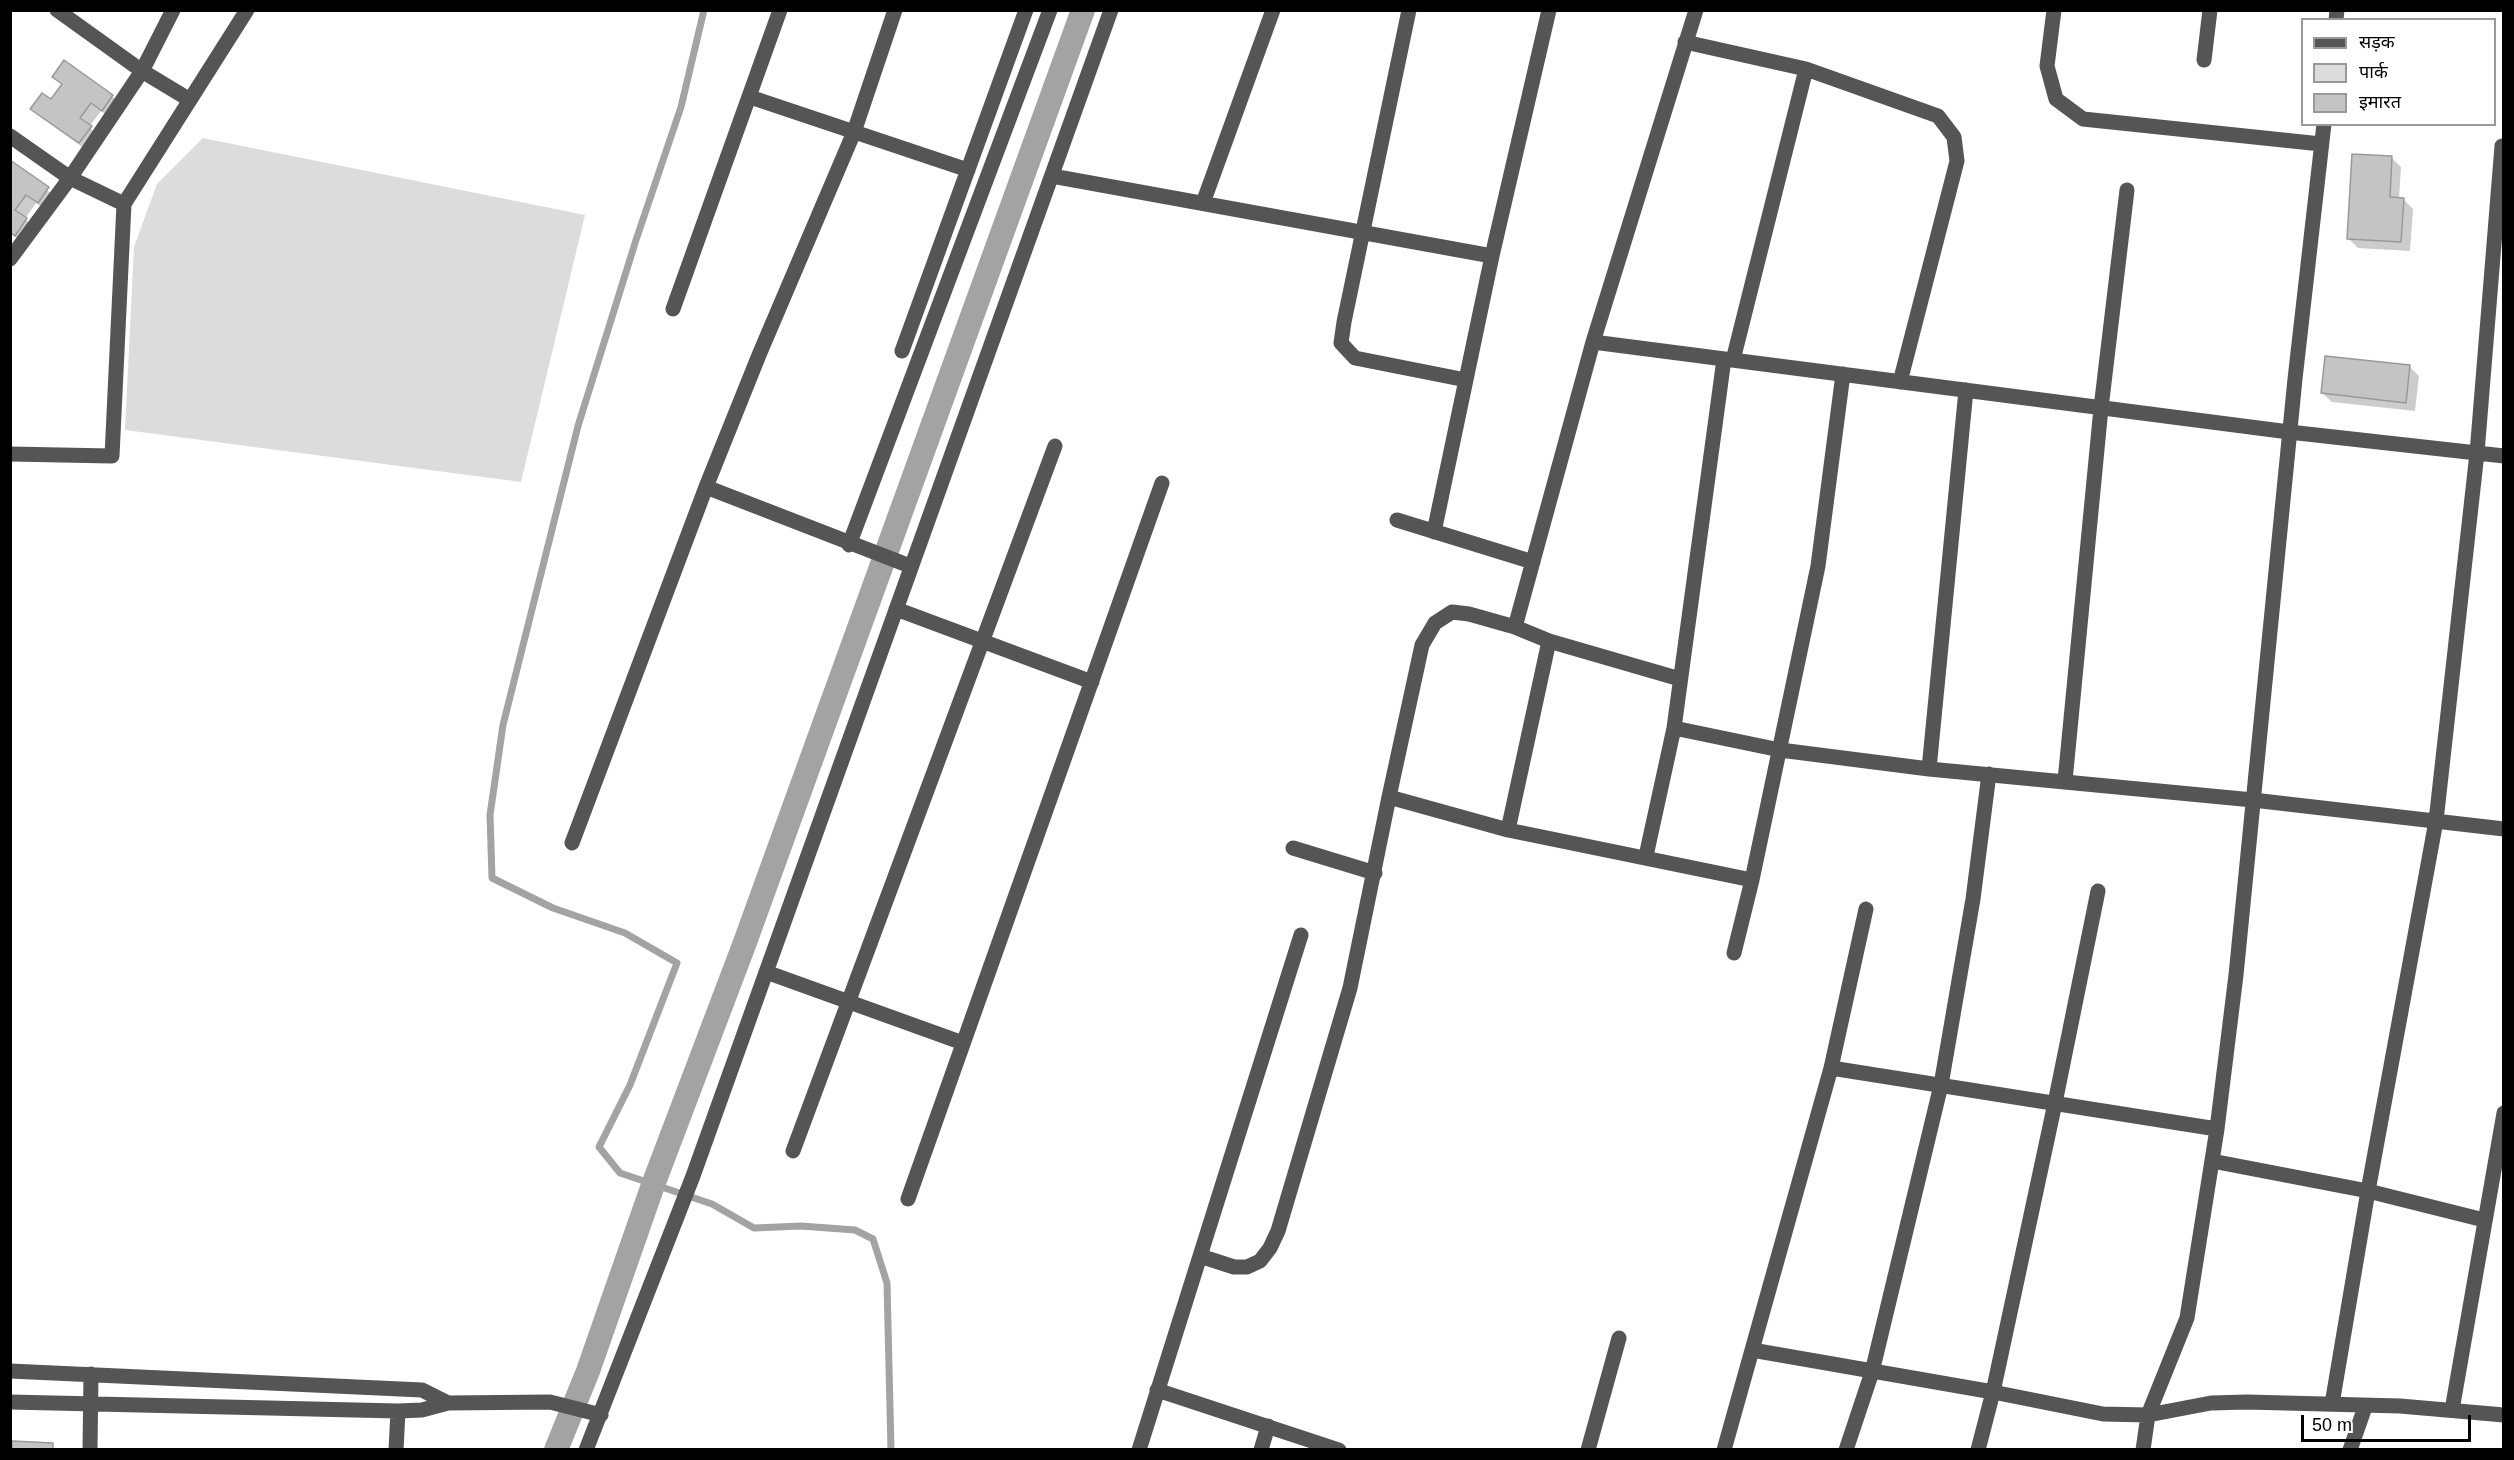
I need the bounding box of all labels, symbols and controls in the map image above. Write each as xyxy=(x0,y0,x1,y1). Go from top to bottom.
legend xyxy=(2301,18,2496,126)
text: सड़क xyxy=(2359,32,2395,52)
text: पार्क xyxy=(2359,62,2388,82)
text: इमारत xyxy=(2359,92,2401,112)
scale bar xyxy=(2304,1403,2474,1441)
text: 50 m xyxy=(2312,1415,2352,1435)

